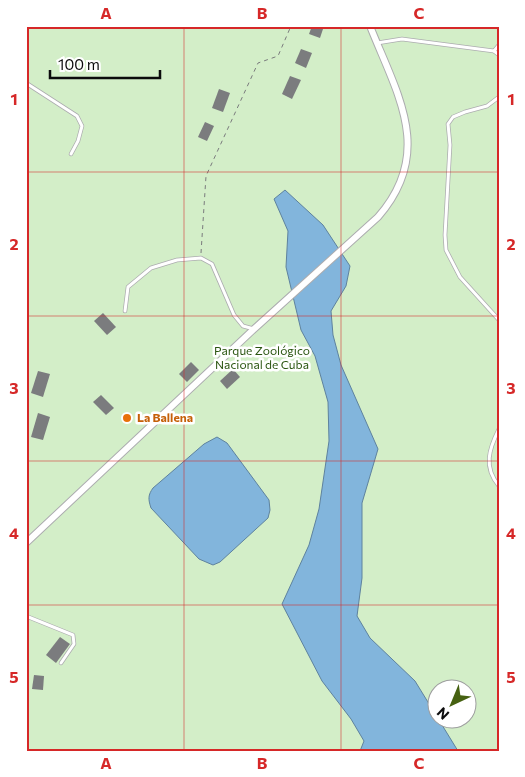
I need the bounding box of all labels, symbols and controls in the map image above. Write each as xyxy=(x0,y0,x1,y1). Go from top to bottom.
text: A xyxy=(100,3,112,22)
text: B xyxy=(257,3,268,22)
text: C xyxy=(414,3,425,22)
scale bar xyxy=(50,48,160,80)
text: 100 m xyxy=(58,55,100,73)
text: 1 xyxy=(10,89,18,108)
text: 1 xyxy=(507,89,515,108)
text: 2 xyxy=(9,234,19,253)
text: 2 xyxy=(506,234,516,253)
park label: Parque Zoológico Nacional de Cuba xyxy=(214,343,310,371)
text: 3 xyxy=(9,378,19,397)
text: 3 xyxy=(506,378,516,397)
place label: La Ballena xyxy=(137,410,193,424)
marker: La Ballena xyxy=(121,412,133,424)
text: 4 xyxy=(9,523,19,542)
text: 4 xyxy=(506,523,516,542)
text: 5 xyxy=(9,667,19,686)
text: 5 xyxy=(506,667,516,686)
north arrow xyxy=(428,680,478,730)
text: N xyxy=(433,704,452,723)
text: A xyxy=(100,753,112,772)
text: B xyxy=(257,753,268,772)
text: C xyxy=(414,753,425,772)

